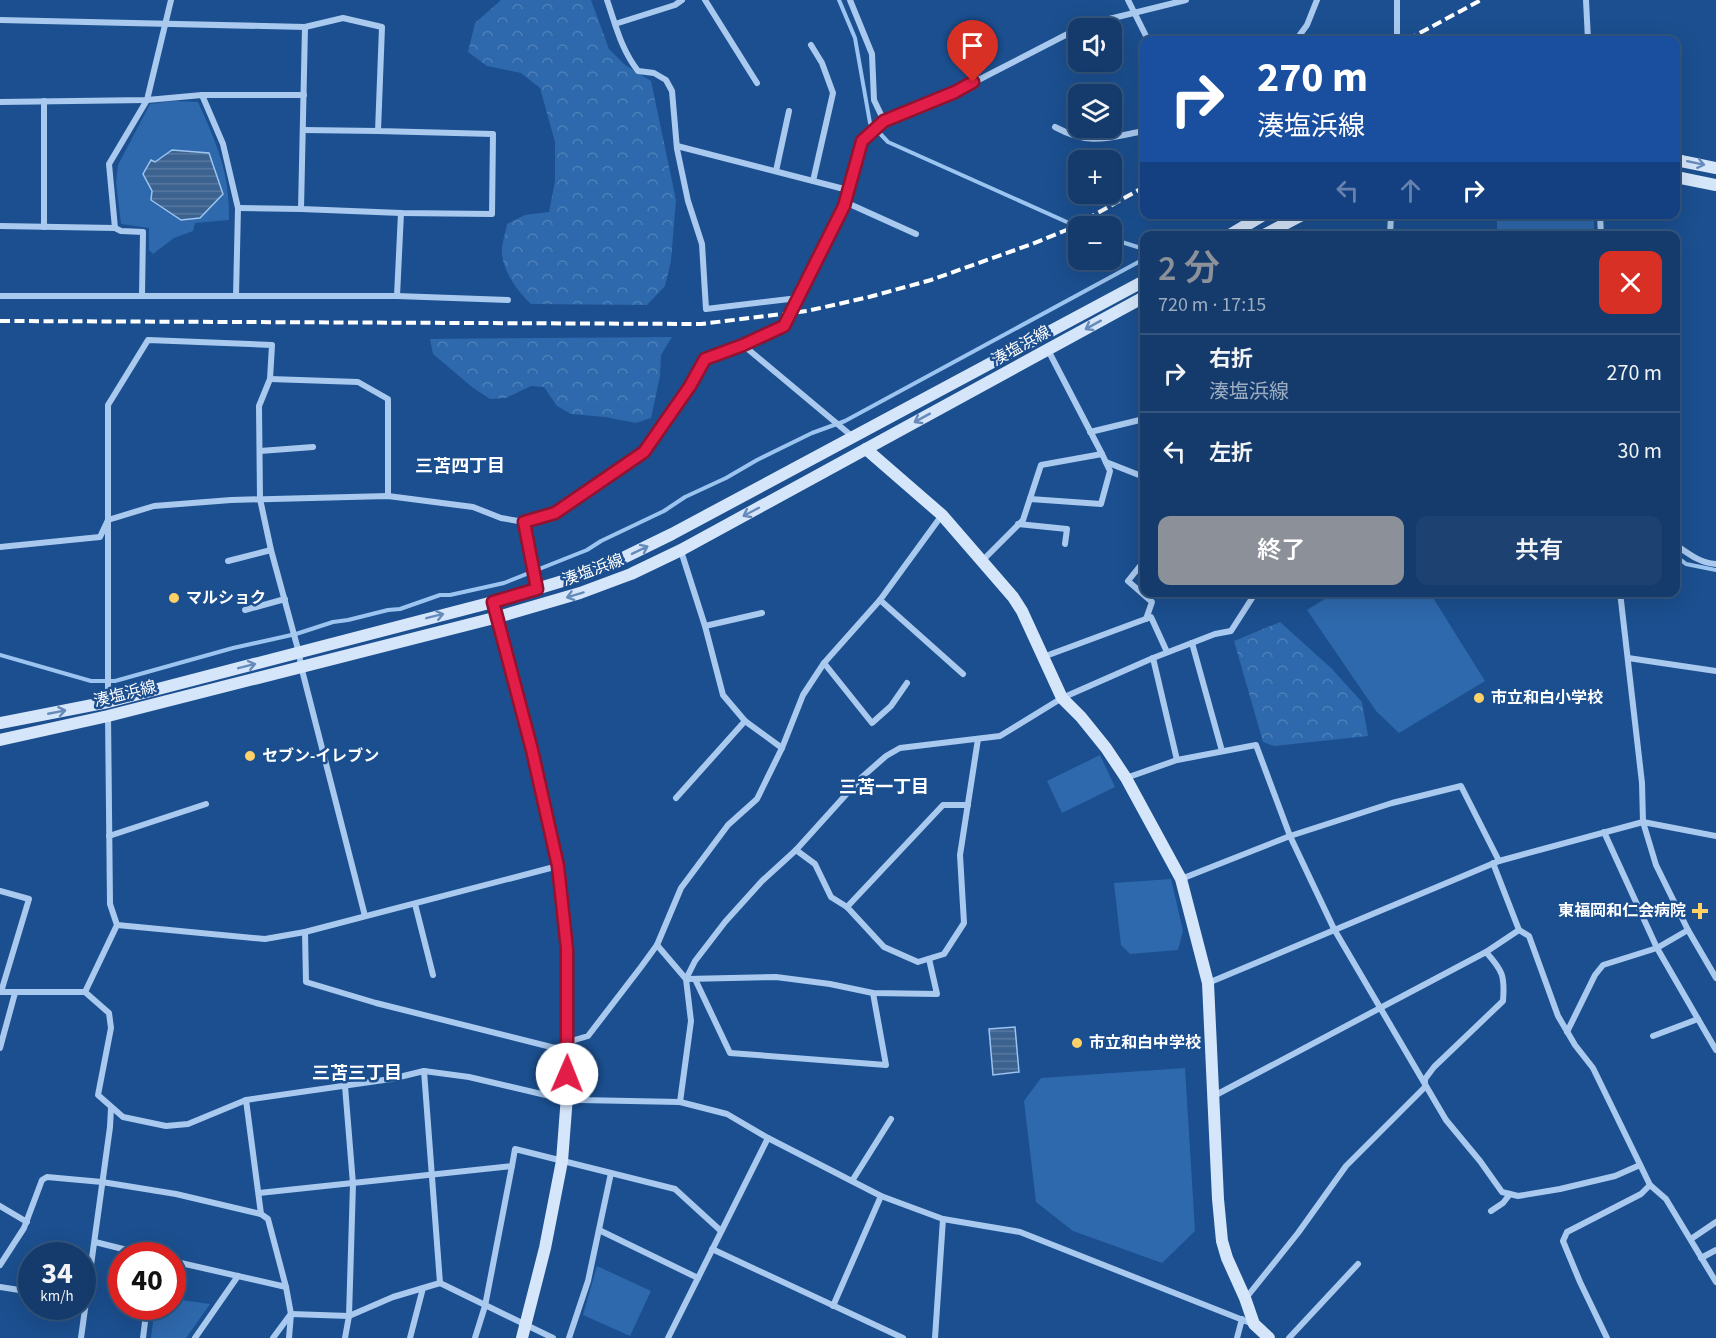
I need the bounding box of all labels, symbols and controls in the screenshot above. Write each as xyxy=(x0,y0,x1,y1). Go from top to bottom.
map controls xyxy=(1068,18,1122,270)
button: sound xyxy=(1068,18,1122,72)
pin xyxy=(947,20,998,82)
icon: arrive xyxy=(956,29,989,62)
text: 270 m xyxy=(1257,48,1368,108)
icon: right xyxy=(1158,60,1236,138)
button: layers xyxy=(1068,84,1122,138)
text: 湊塩浜線 xyxy=(1257,107,1365,146)
button: + xyxy=(1068,150,1122,204)
one-way arrow xyxy=(1686,158,1705,170)
icon: left xyxy=(1331,174,1364,207)
icon: ahead xyxy=(1394,174,1427,207)
icon: right xyxy=(1457,174,1490,207)
button: − xyxy=(1068,216,1122,270)
text: 2 分 xyxy=(1158,243,1220,294)
button: close xyxy=(1599,251,1662,314)
text: 720 m · 17:15 xyxy=(1158,291,1266,319)
one-way arrow xyxy=(1085,319,1102,331)
street label: 湊塩浜線 xyxy=(988,321,1054,371)
text: 右折 xyxy=(1209,343,1253,375)
icon: right xyxy=(1158,357,1191,390)
text: 270 m xyxy=(1607,357,1662,389)
text: 湊塩浜線 xyxy=(1209,378,1289,406)
one-way arrow xyxy=(914,412,931,424)
icon: left xyxy=(1158,435,1191,468)
text: 30 m xyxy=(1617,435,1662,467)
text: 左折 xyxy=(1209,437,1253,469)
district label: 三苫四丁目 xyxy=(415,454,505,479)
one-way arrow xyxy=(743,506,760,518)
button: 終了 xyxy=(1158,516,1404,585)
button: 共有 xyxy=(1416,516,1662,585)
one-way arrow xyxy=(631,543,649,555)
street label: 湊塩浜線 xyxy=(559,549,627,591)
place label: マルショク xyxy=(186,587,266,609)
one-way arrow xyxy=(566,590,585,601)
marker: マルショク xyxy=(167,591,181,605)
one-way arrow xyxy=(426,609,445,621)
one-way arrow xyxy=(237,660,256,671)
street label: 湊塩浜線 xyxy=(91,676,159,712)
place label: 市立和白小学校 xyxy=(1491,687,1603,709)
marker: 市立和白小学校 xyxy=(1472,691,1486,705)
one-way arrow xyxy=(47,706,67,717)
place label: セブン-イレブン xyxy=(262,745,379,767)
marker: セブン-イレブン xyxy=(243,749,257,763)
district label: 三苫一丁目 xyxy=(839,775,929,800)
place label: 東福岡和仁会病院 xyxy=(1558,900,1686,922)
marker: 東福岡和仁会病院 xyxy=(1691,902,1709,920)
place label: 市立和白中学校 xyxy=(1089,1032,1201,1054)
marker: 市立和白中学校 xyxy=(1070,1036,1084,1050)
position arrow xyxy=(535,1042,599,1106)
district label: 三苫三丁目 xyxy=(312,1061,402,1086)
speed limit sign: 40 xyxy=(108,1242,186,1320)
text: 34 xyxy=(41,1252,73,1295)
text: km/h xyxy=(40,1286,74,1307)

